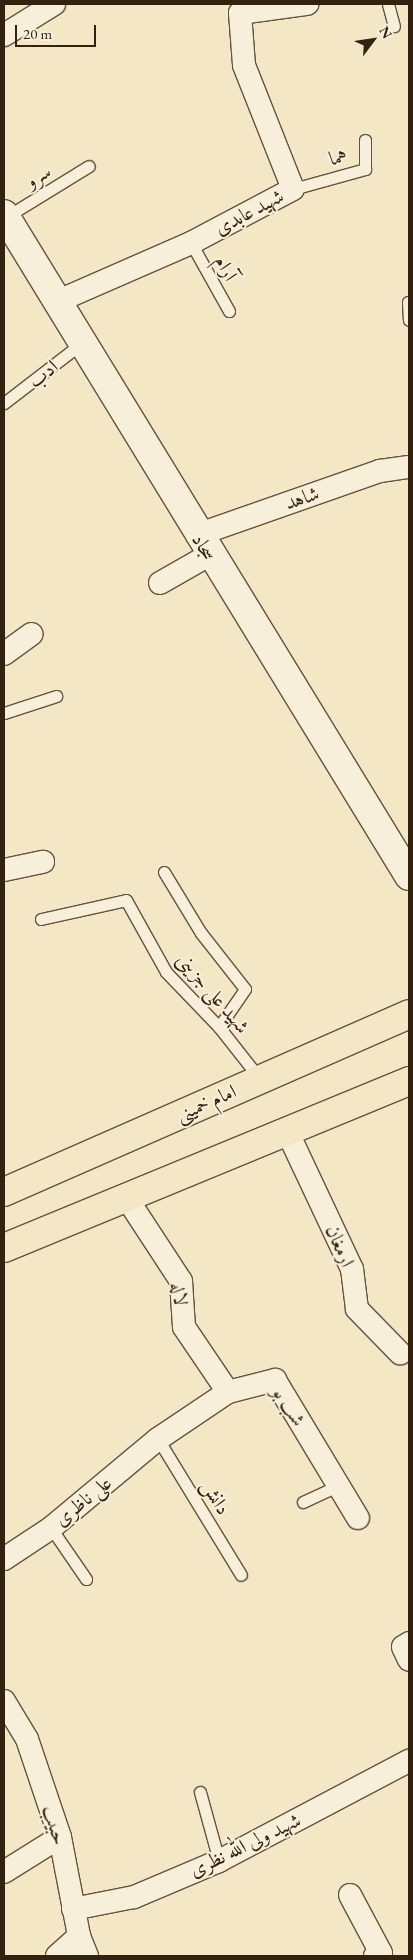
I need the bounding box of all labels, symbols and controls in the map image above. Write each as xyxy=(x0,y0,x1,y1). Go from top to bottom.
scale bar xyxy=(18,15,99,47)
north arrow xyxy=(348,15,398,65)
text: N xyxy=(375,23,396,42)
text: 20 m xyxy=(23,24,52,43)
street label: هما xyxy=(326,143,350,171)
street label: سرو xyxy=(21,159,55,193)
street label: شهید عابدی xyxy=(210,184,288,240)
street label: آرام xyxy=(209,251,243,285)
street label: ادب xyxy=(23,355,63,393)
street label: شاهد xyxy=(282,481,322,515)
street label: سجاد xyxy=(187,529,221,565)
street label: شهید علی جزینی xyxy=(171,948,255,1038)
street label: امام خمینی xyxy=(172,1079,240,1127)
street label: ارمغان xyxy=(320,1221,360,1271)
street label: لاله xyxy=(165,1280,193,1308)
street label: شب بو xyxy=(267,1381,311,1431)
street label: علی ناظری xyxy=(49,1471,117,1531)
street label: دانش xyxy=(196,1475,236,1519)
street label: حبیب xyxy=(38,1802,72,1848)
street label: شهید ولی الله نظری xyxy=(185,1808,305,1882)

